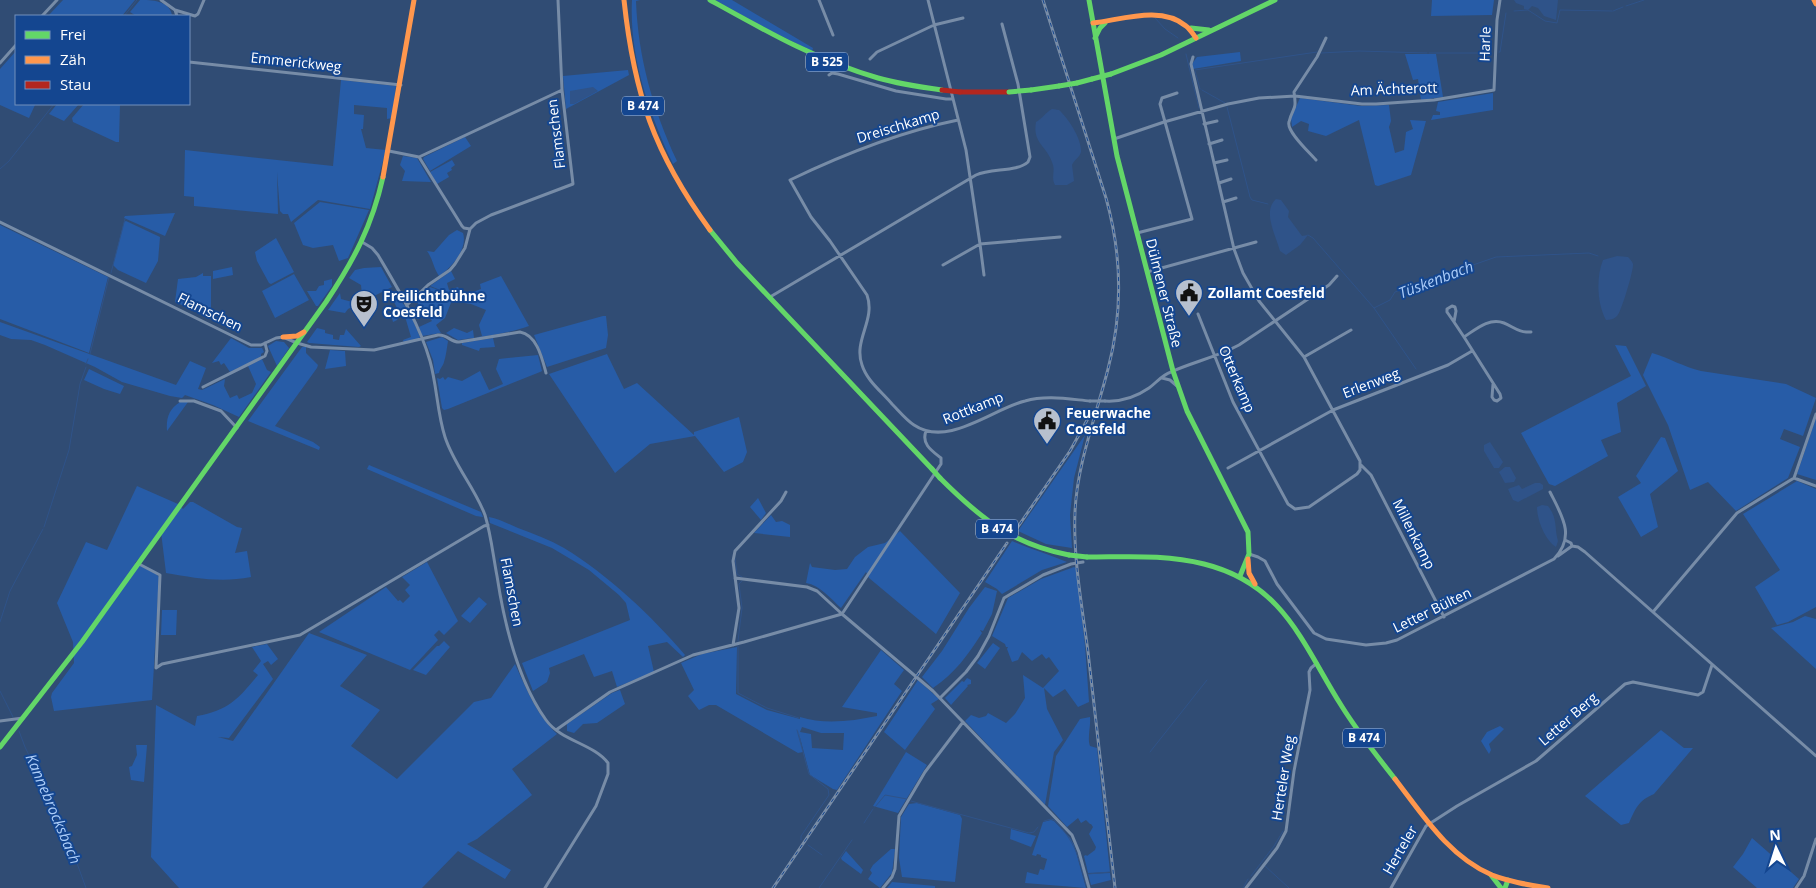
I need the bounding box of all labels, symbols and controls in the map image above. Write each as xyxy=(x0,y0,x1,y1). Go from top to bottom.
legend xyxy=(15,15,190,105)
text: Frei xyxy=(60,24,86,44)
street label: Harle xyxy=(1474,26,1495,62)
street label: Emmerickweg xyxy=(250,47,343,76)
text: Zäh xyxy=(60,49,86,69)
road number: B 525 xyxy=(806,52,848,72)
text: Stau xyxy=(60,74,91,94)
street label: Am Ächterott xyxy=(1350,77,1438,100)
road number: B 474 xyxy=(622,96,664,115)
street label: Flamschen xyxy=(542,98,569,170)
street label: Dreischkamp xyxy=(854,104,942,147)
street label: Dülmener Straße xyxy=(1142,236,1187,349)
water label: Tüskenbach xyxy=(1395,256,1476,302)
public building icon: Zollamt Coesfeld xyxy=(1174,278,1204,317)
place label: Zollamt Coesfeld xyxy=(1208,283,1325,302)
place label: Freilichtbühne Coesfeld xyxy=(383,286,485,321)
street label: Flamschen xyxy=(175,288,246,335)
theatre icon: Freilichtbühne Coesfeld xyxy=(349,289,379,328)
street label: Otterkamp xyxy=(1215,342,1260,415)
street label: Erlenweg xyxy=(1340,363,1403,402)
street label: Rottkamp xyxy=(940,387,1006,428)
place label: Feuerwache Coesfeld xyxy=(1066,403,1151,438)
public building icon: Feuerwache Coesfeld xyxy=(1032,406,1062,445)
street label: Millenkamp xyxy=(1389,495,1440,572)
road number: B 474 xyxy=(976,520,1018,538)
street label: Flamschen xyxy=(496,556,528,628)
street label: Letter Bülten xyxy=(1389,582,1474,637)
street label: Letter Berg xyxy=(1534,687,1602,750)
road number: B 474 xyxy=(1343,728,1385,748)
street label: Herteler Weg xyxy=(1266,734,1299,822)
water label: Kannebrocksbach xyxy=(22,750,86,867)
street label: Herteler xyxy=(1378,821,1421,878)
north arrow xyxy=(1751,823,1801,873)
text: N xyxy=(1769,825,1781,844)

